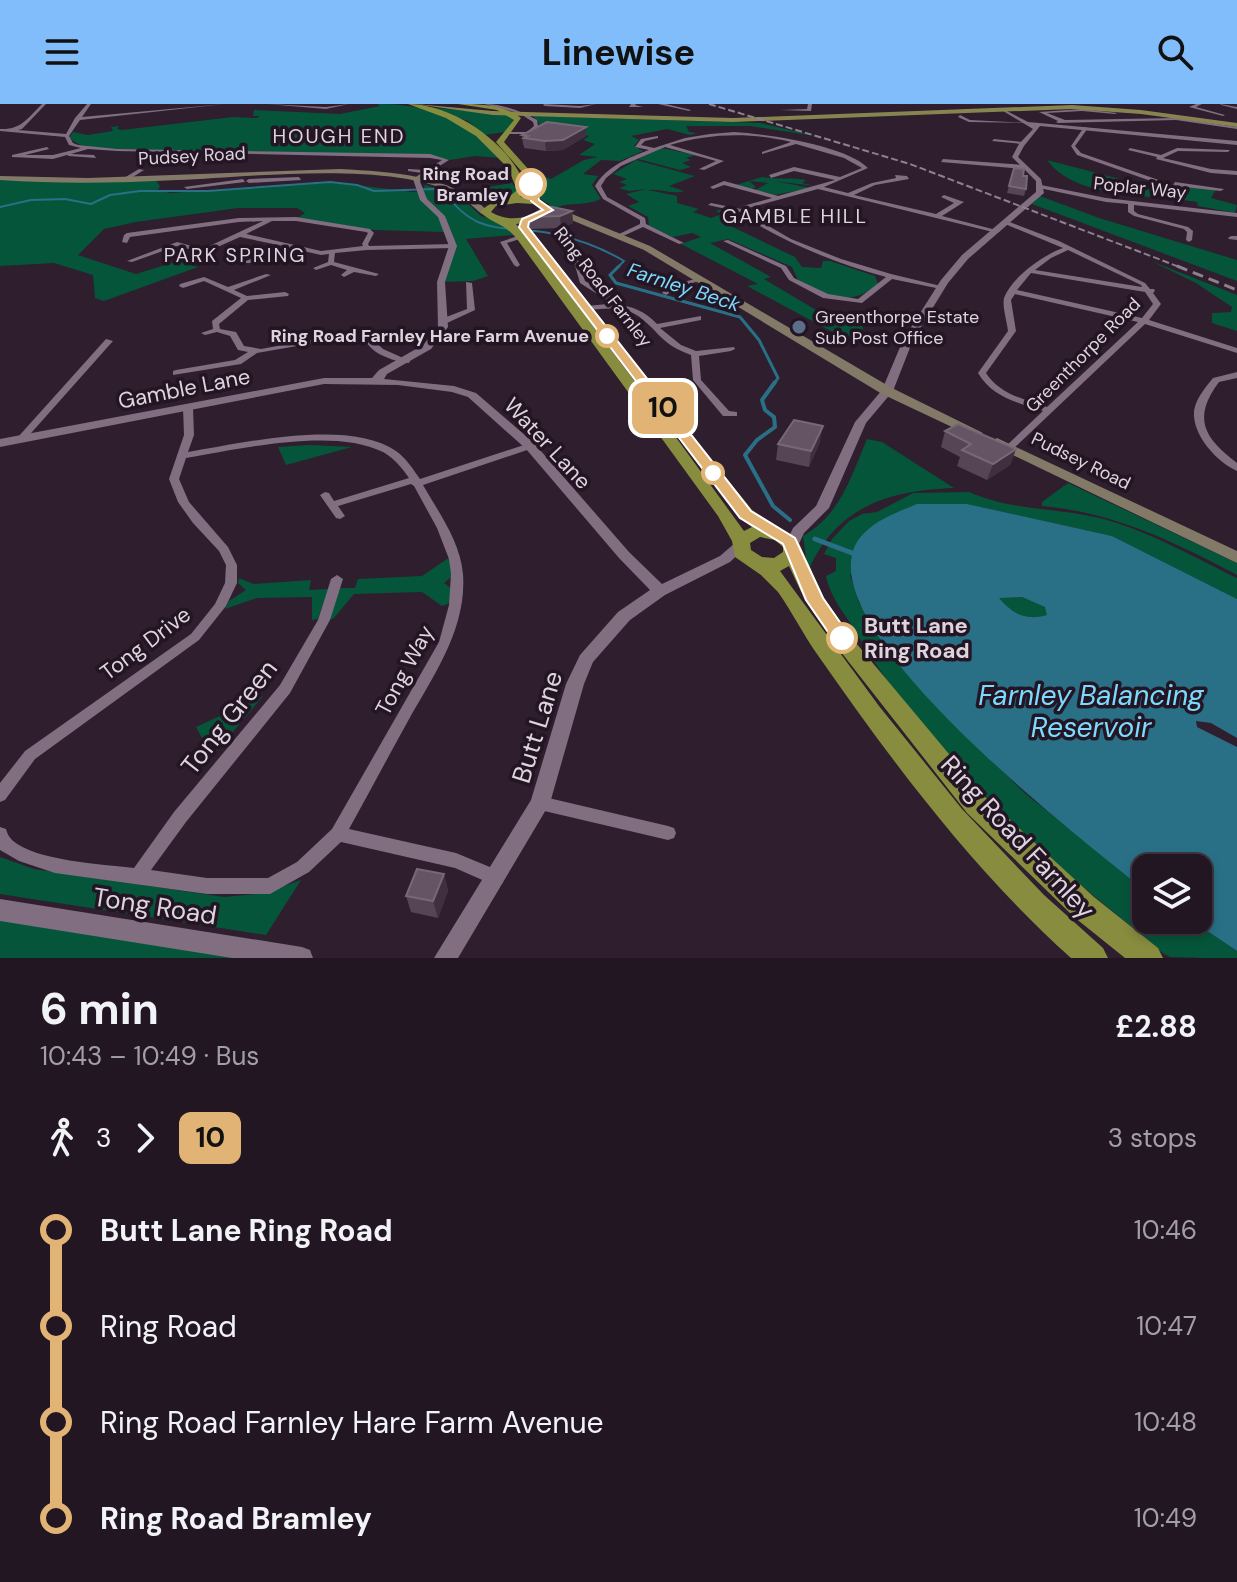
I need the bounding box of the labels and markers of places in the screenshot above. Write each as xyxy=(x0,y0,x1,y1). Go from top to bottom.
place label: Ring Road Bramley xyxy=(423,162,509,207)
marker: Ring Road Bramley xyxy=(516,169,546,199)
place label: Greenthorpe Estate Sub Post Office xyxy=(815,305,979,350)
marker: Greenthorpe Estate Sub Post Office xyxy=(790,318,808,336)
place label: Ring Road Farnley Hare Farm Avenue xyxy=(270,324,589,348)
marker: Ring Road Farnley Hare Farm Avenue xyxy=(596,325,618,347)
unlabelled marker xyxy=(702,462,724,484)
place label: Butt Lane Ring Road xyxy=(864,611,970,665)
marker: Butt Lane Ring Road xyxy=(827,623,857,653)

